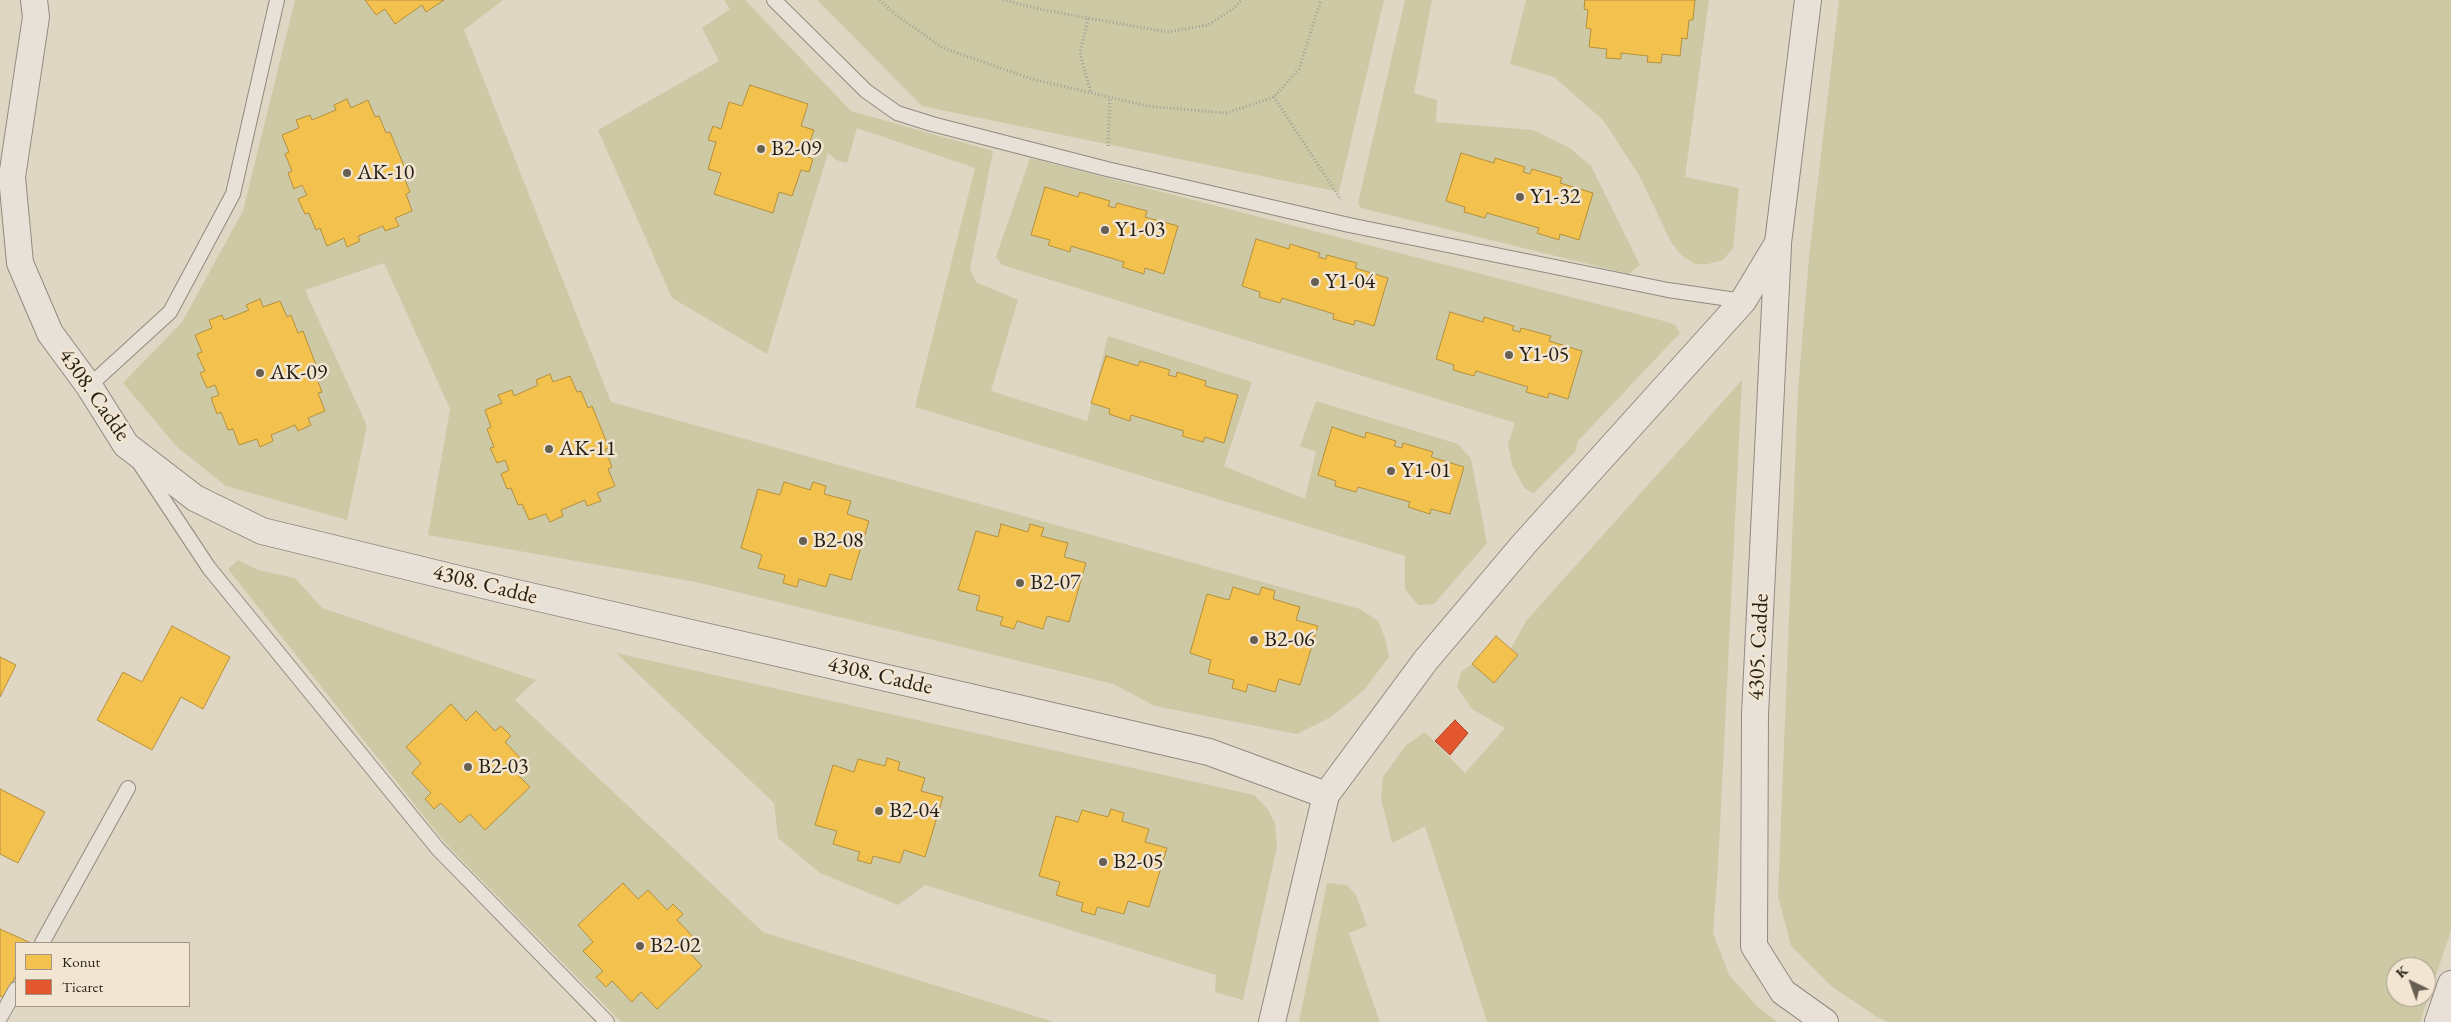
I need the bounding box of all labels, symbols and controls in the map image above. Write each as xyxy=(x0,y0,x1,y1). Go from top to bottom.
place label: B2-09 xyxy=(771,136,822,162)
marker: B2-09 xyxy=(755,143,767,155)
place label: AK-10 xyxy=(357,160,414,186)
marker: AK-10 xyxy=(341,167,353,179)
place label: Y1-32 xyxy=(1530,184,1580,210)
marker: Y1-32 xyxy=(1514,191,1526,203)
place label: Y1-03 xyxy=(1115,217,1165,243)
marker: Y1-03 xyxy=(1099,224,1111,236)
place label: Y1-04 xyxy=(1325,269,1375,295)
marker: Y1-04 xyxy=(1309,276,1321,288)
place label: Y1-05 xyxy=(1519,342,1569,368)
street label: 4308. Cadde xyxy=(53,344,135,446)
marker: Y1-05 xyxy=(1503,349,1515,361)
place label: AK-09 xyxy=(270,360,327,386)
marker: AK-09 xyxy=(254,367,266,379)
place label: AK-11 xyxy=(559,436,616,462)
marker: AK-11 xyxy=(543,443,555,455)
place label: Y1-01 xyxy=(1401,458,1451,484)
marker: Y1-01 xyxy=(1385,465,1397,477)
place label: B2-08 xyxy=(813,528,864,554)
marker: B2-08 xyxy=(797,535,809,547)
street label: 4308. Cadde xyxy=(430,559,540,611)
place label: B2-07 xyxy=(1030,570,1081,596)
marker: B2-07 xyxy=(1014,577,1026,589)
street label: 4305. Cadde xyxy=(1743,593,1775,701)
place label: B2-06 xyxy=(1264,627,1315,653)
marker: B2-06 xyxy=(1248,634,1260,646)
street label: 4308. Cadde xyxy=(825,651,935,701)
place label: B2-03 xyxy=(478,754,529,780)
marker: B2-03 xyxy=(462,761,474,773)
place label: B2-04 xyxy=(889,798,940,824)
marker: B2-04 xyxy=(873,805,885,817)
place label: B2-05 xyxy=(1113,849,1164,875)
marker: B2-05 xyxy=(1097,856,1109,868)
place label: B2-02 xyxy=(650,933,701,959)
marker: B2-02 xyxy=(634,940,646,952)
legend xyxy=(15,942,190,1007)
text: Konut xyxy=(62,952,100,971)
north arrow xyxy=(2386,957,2436,1007)
text: K xyxy=(2392,961,2412,982)
text: Ticaret xyxy=(62,977,103,996)

